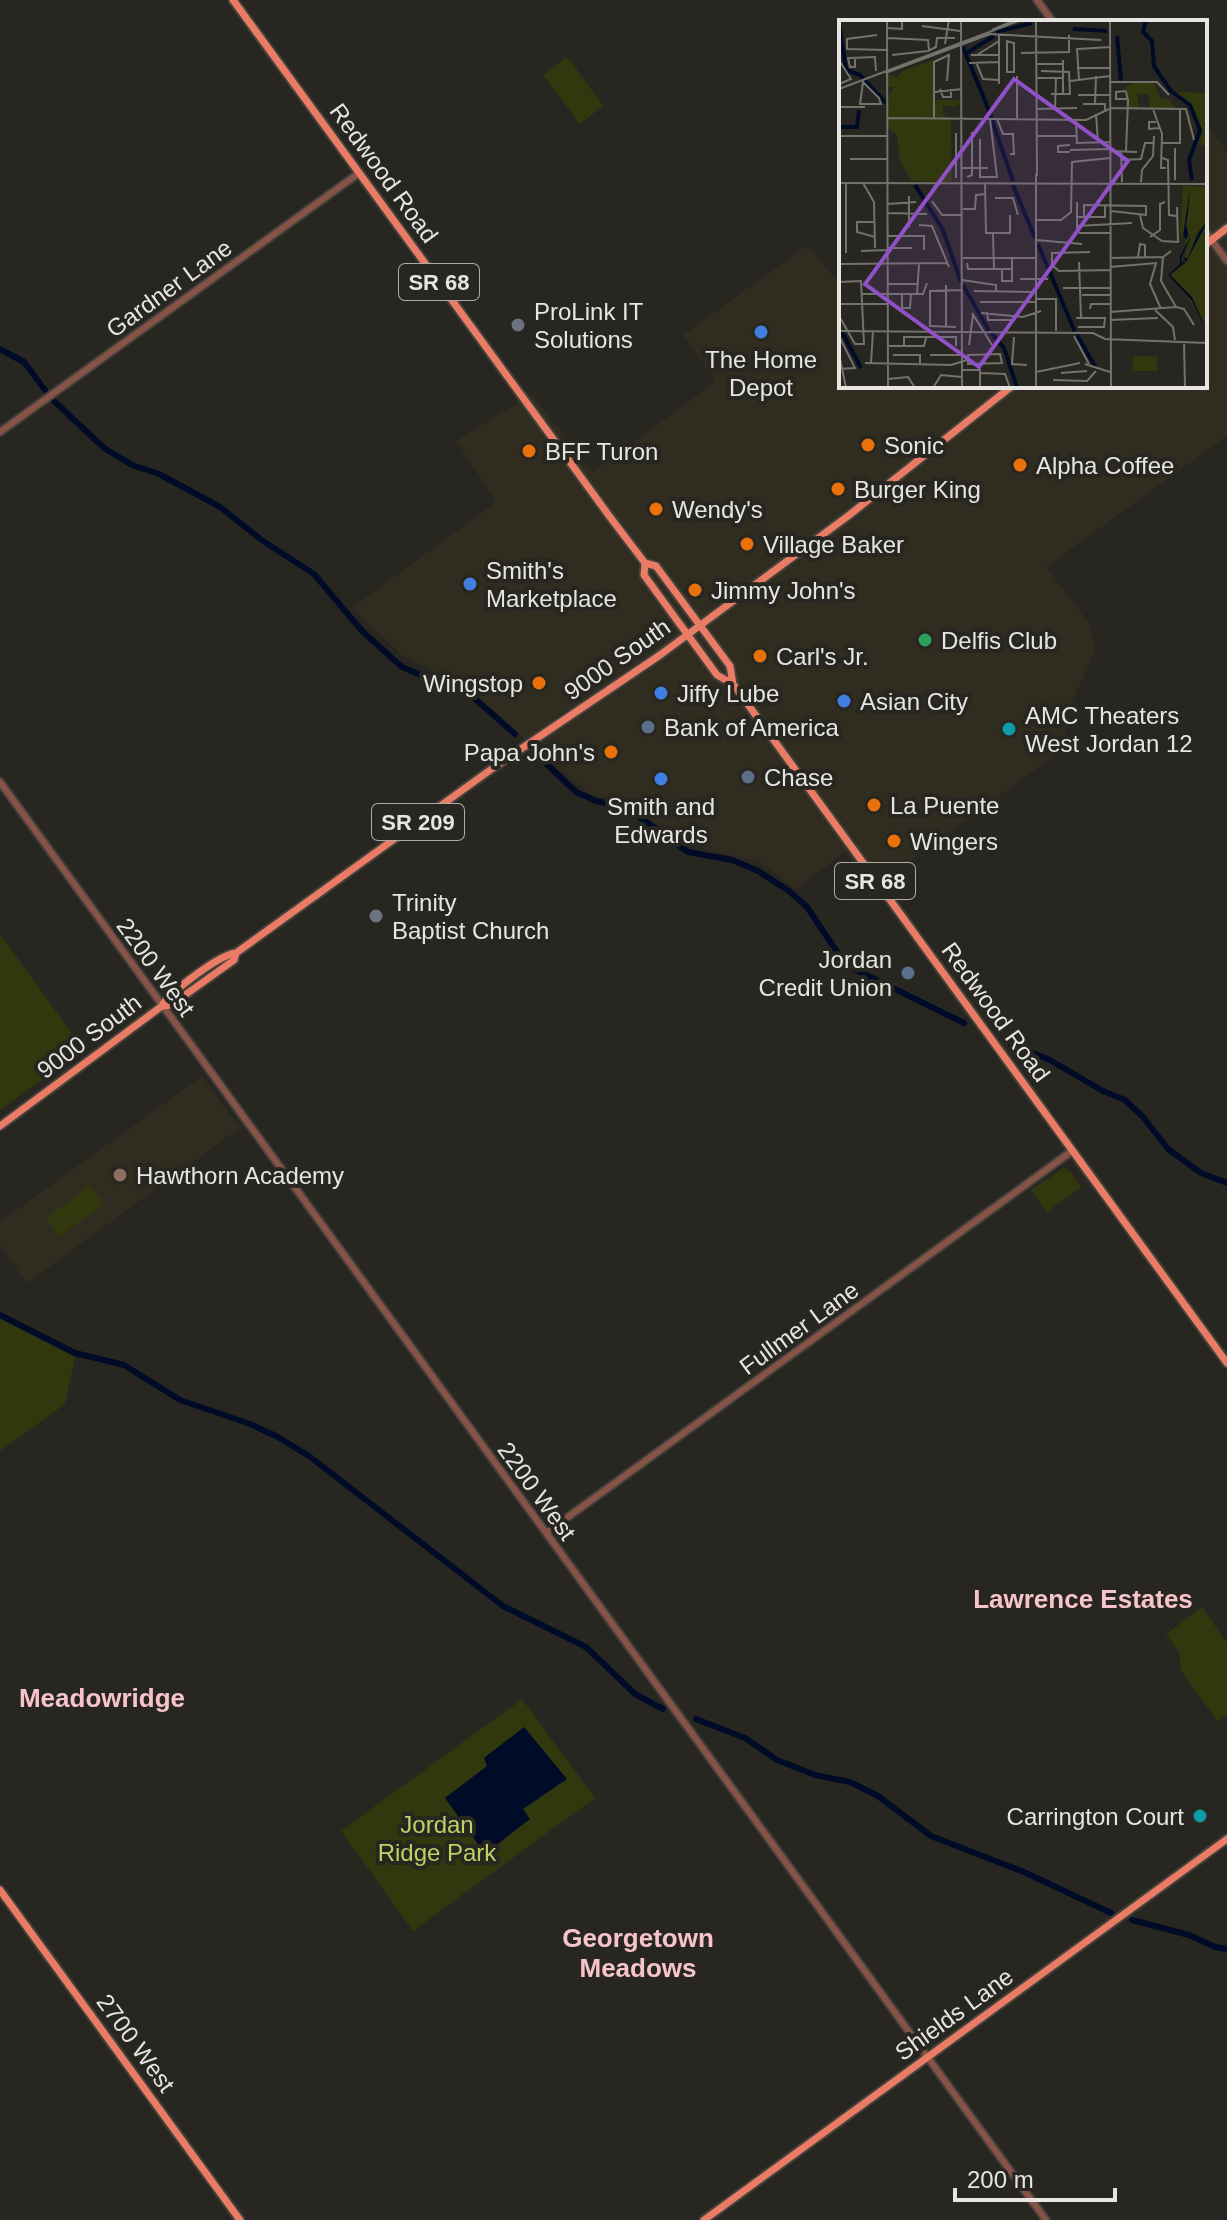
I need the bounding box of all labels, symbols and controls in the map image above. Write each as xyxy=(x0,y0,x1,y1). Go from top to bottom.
inset map xyxy=(839,20,1207,388)
street label: Redwood Road xyxy=(324,98,444,248)
street label: Gardner Lane xyxy=(101,234,237,342)
road number: SR 68 xyxy=(399,264,479,300)
place label: ProLink IT Solutions xyxy=(534,298,644,353)
marker: ProLink IT Solutions xyxy=(509,316,527,334)
marker: The Home Depot xyxy=(752,323,770,341)
place label: The Home Depot xyxy=(705,346,817,401)
place label: Sonic xyxy=(884,432,944,459)
marker: Sonic xyxy=(859,436,877,454)
place label: BFF Turon xyxy=(545,438,658,465)
marker: BFF Turon xyxy=(520,442,538,460)
place label: Alpha Coffee xyxy=(1036,452,1174,479)
marker: Alpha Coffee xyxy=(1011,456,1029,474)
place label: Burger King xyxy=(854,476,981,503)
marker: Burger King xyxy=(829,480,847,498)
place label: Wendy's xyxy=(672,496,763,523)
marker: Wendy's xyxy=(647,500,665,518)
place label: Village Baker xyxy=(763,531,904,558)
marker: Village Baker xyxy=(738,535,756,553)
place label: Smith's Marketplace xyxy=(486,557,617,612)
marker: Smith's Marketplace xyxy=(461,575,479,593)
place label: Jimmy John's xyxy=(711,577,856,604)
marker: Jimmy John's xyxy=(686,581,704,599)
street label: 9000 South xyxy=(559,613,675,705)
place label: Delfis Club xyxy=(941,627,1057,654)
marker: Delfis Club xyxy=(916,631,934,649)
place label: Carl's Jr. xyxy=(776,643,869,670)
marker: Carl's Jr. xyxy=(751,647,769,665)
place label: Wingstop xyxy=(423,670,523,697)
marker: Wingstop xyxy=(530,674,548,692)
place label: Jiffy Lube xyxy=(677,680,779,707)
marker: Jiffy Lube xyxy=(652,684,670,702)
place label: Asian City xyxy=(860,688,968,715)
marker: Asian City xyxy=(835,692,853,710)
place label: AMC Theaters West Jordan 12 xyxy=(1025,702,1193,757)
place label: Bank of America xyxy=(664,714,839,741)
marker: Bank of America xyxy=(639,718,657,736)
marker: AMC Theaters West Jordan 12 xyxy=(1000,720,1018,738)
place label: Papa John's xyxy=(464,739,595,766)
marker: Papa John's xyxy=(602,743,620,761)
place label: Chase xyxy=(764,764,833,791)
marker: Chase xyxy=(739,768,757,786)
marker: Smith and Edwards xyxy=(652,770,670,788)
place label: La Puente xyxy=(890,792,999,819)
place label: Smith and Edwards xyxy=(607,793,715,848)
marker: La Puente xyxy=(865,796,883,814)
road number: SR 209 xyxy=(372,804,464,840)
place label: Wingers xyxy=(910,828,998,855)
marker: Wingers xyxy=(885,832,903,850)
road number: SR 68 xyxy=(835,863,915,899)
place label: Trinity Baptist Church xyxy=(392,889,549,944)
marker: Trinity Baptist Church xyxy=(367,907,385,925)
street label: 2200 West xyxy=(111,913,201,1021)
street label: Redwood Road xyxy=(936,937,1056,1087)
place label: Jordan Credit Union xyxy=(759,946,892,1001)
marker: Jordan Credit Union xyxy=(899,964,917,982)
street label: 9000 South xyxy=(32,988,146,1084)
place label: Hawthorn Academy xyxy=(136,1162,344,1189)
marker: Hawthorn Academy xyxy=(111,1166,129,1184)
street label: Fullmer Lane xyxy=(734,1276,864,1380)
street label: 2200 West xyxy=(492,1437,582,1545)
district label: Lawrence Estates xyxy=(973,1584,1193,1614)
district label: Meadowridge xyxy=(19,1683,185,1713)
place label: Carrington Court xyxy=(1007,1803,1184,1830)
marker: Carrington Court xyxy=(1191,1807,1209,1825)
park label: Jordan Ridge Park xyxy=(378,1811,497,1866)
district label: Georgetown Meadows xyxy=(562,1923,714,1983)
street label: Shields Lane xyxy=(890,1962,1018,2066)
street label: 2700 West xyxy=(91,1989,181,2097)
scale bar xyxy=(955,2152,1115,2202)
text: 200 m xyxy=(967,2166,1034,2193)

